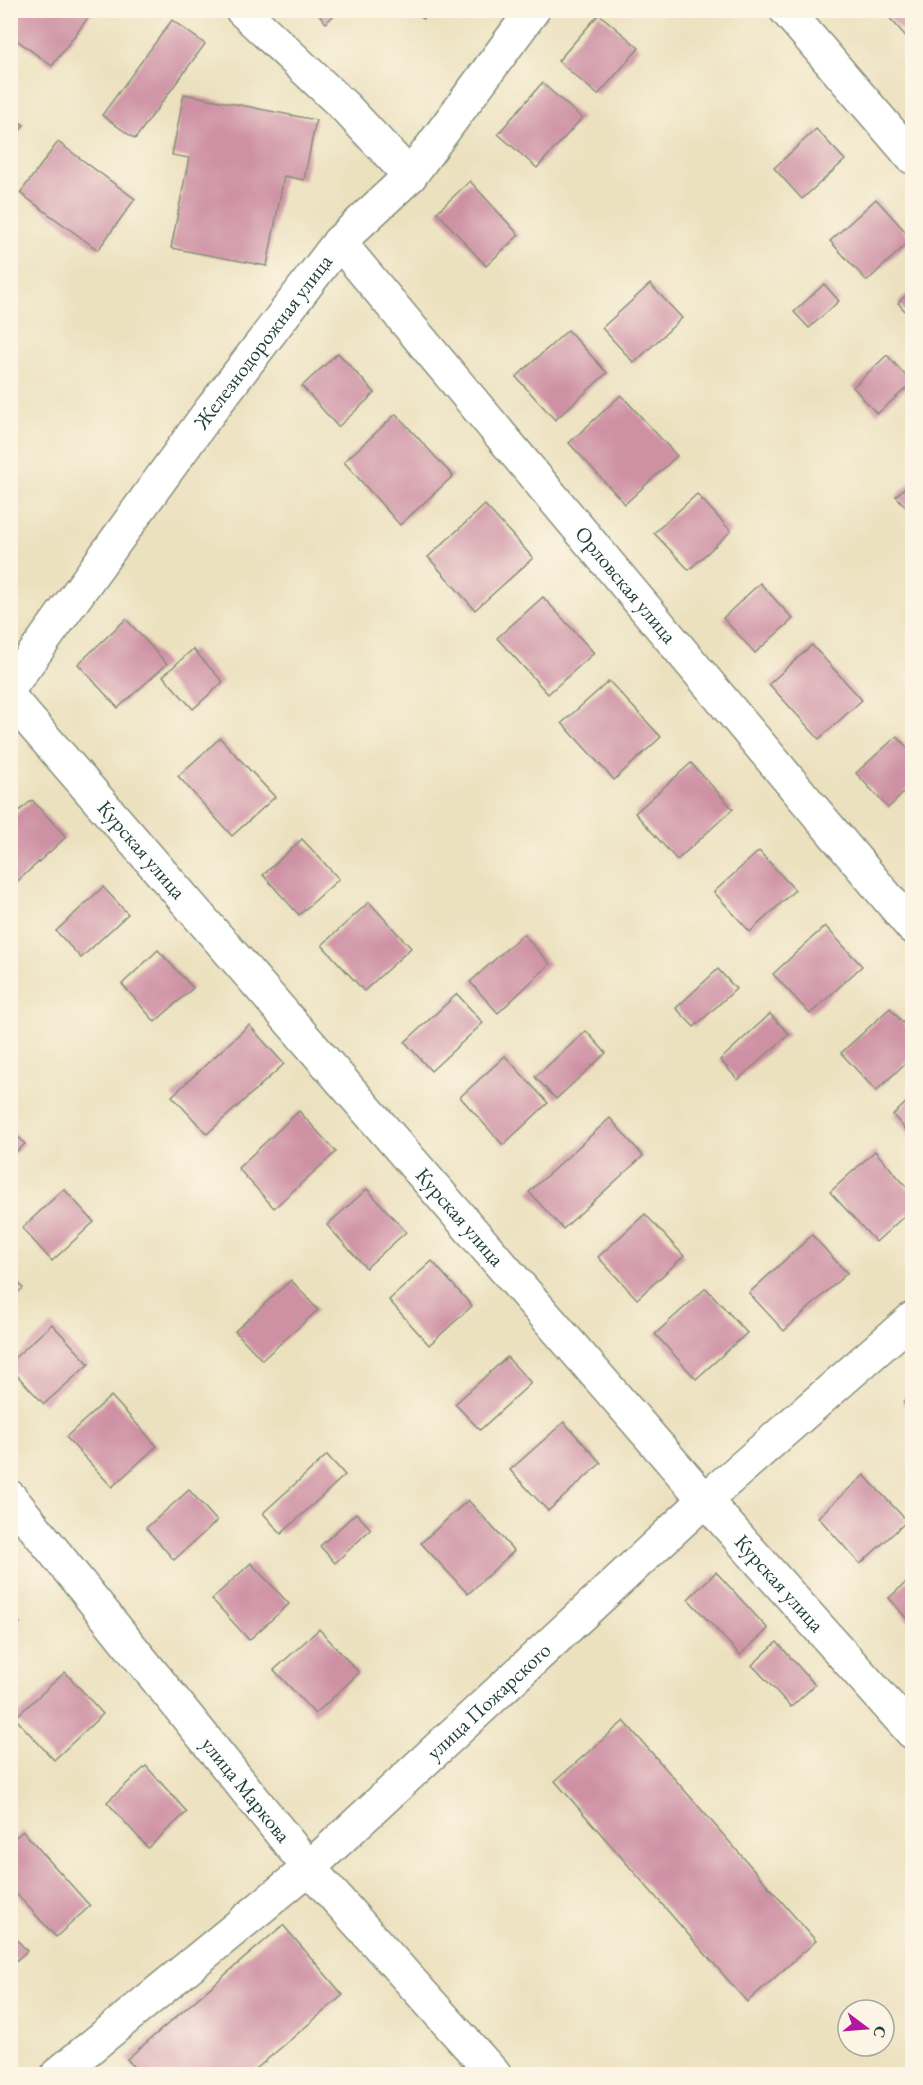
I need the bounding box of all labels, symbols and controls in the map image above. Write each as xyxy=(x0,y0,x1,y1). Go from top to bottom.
street label: Железнодорожная улица xyxy=(187,248,338,435)
street label: Орловская улица xyxy=(569,520,683,649)
street label: Курская улица xyxy=(92,795,193,905)
street label: Курская улица xyxy=(410,1162,511,1272)
street label: Курская улица xyxy=(729,1528,831,1638)
street label: улица Пожарского xyxy=(420,1636,556,1765)
street label: улица Маркова xyxy=(196,1731,298,1848)
north arrow xyxy=(836,1998,896,2058)
text: С xyxy=(868,2024,892,2040)

